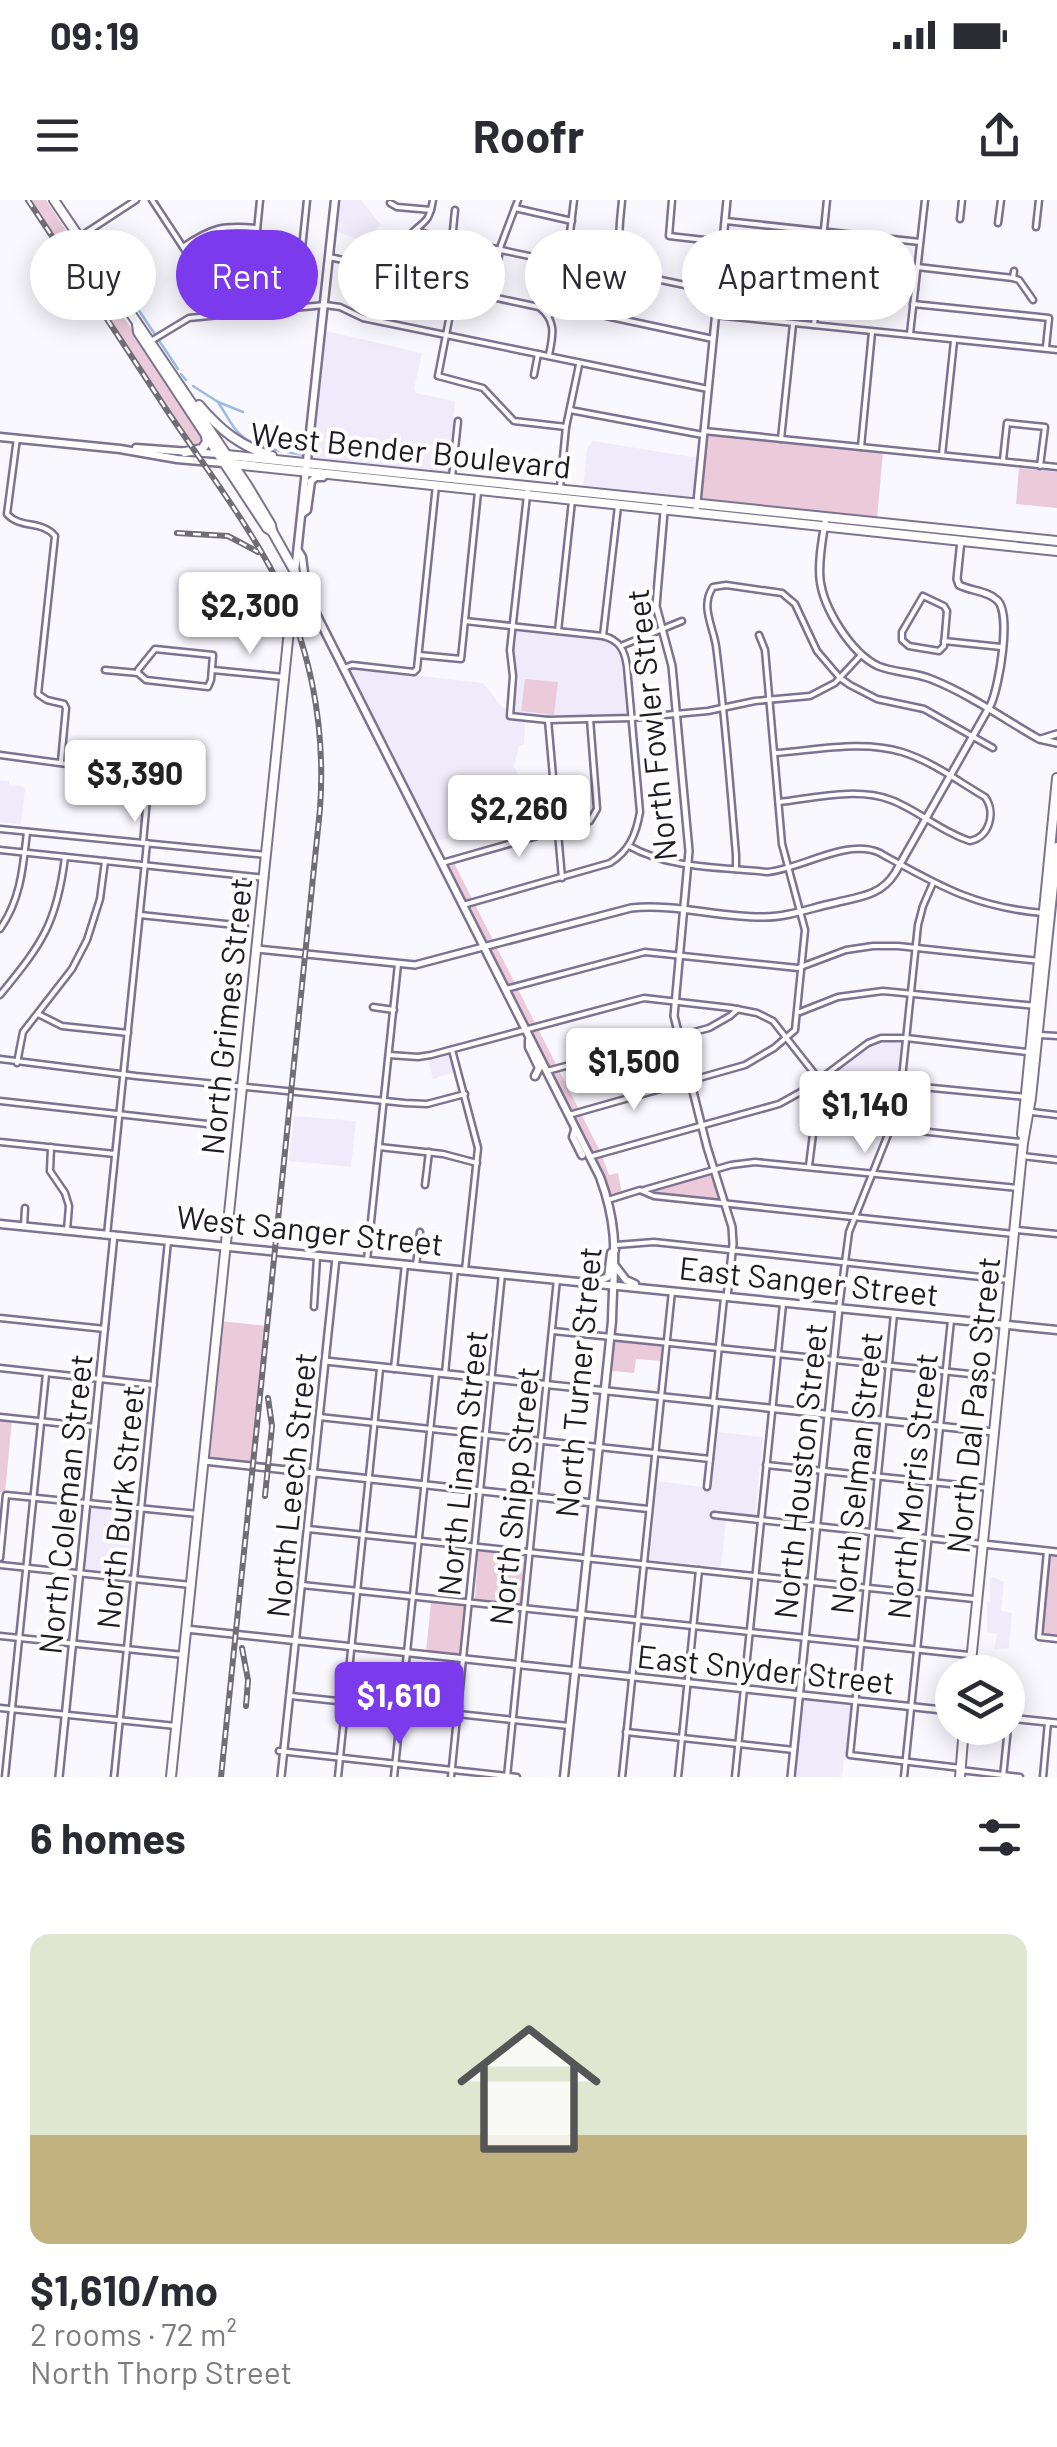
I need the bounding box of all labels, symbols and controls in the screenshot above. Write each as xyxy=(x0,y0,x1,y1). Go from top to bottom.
text: 09:19 xyxy=(50,12,139,58)
icon: menu xyxy=(30,108,85,163)
text: Roofr xyxy=(473,108,584,162)
icon: share xyxy=(972,108,1027,163)
chip: Buy xyxy=(30,230,156,320)
chip: Rent xyxy=(176,230,318,320)
chip: Filters xyxy=(338,230,505,320)
chip: New xyxy=(525,230,662,320)
chip: Apartment xyxy=(682,230,916,320)
street label: West Bender Boulevard xyxy=(249,413,573,485)
pin: $2,300 xyxy=(169,572,331,657)
text: $2,300 xyxy=(201,585,299,623)
street label: North Fowler Street xyxy=(617,587,683,863)
pin: $3,390 xyxy=(54,740,216,825)
text: $3,390 xyxy=(87,753,183,791)
pin: $2,260 xyxy=(438,775,600,860)
text: $2,260 xyxy=(470,788,568,826)
street label: North Grimes Street xyxy=(192,876,258,1156)
pin: $1,500 xyxy=(553,1028,715,1113)
text: $1,500 xyxy=(588,1041,680,1079)
pin: $1,140 xyxy=(784,1071,946,1156)
text: $1,140 xyxy=(821,1084,909,1122)
street label: West Sanger Street xyxy=(174,1196,446,1262)
street label: North Turner Street xyxy=(546,1245,608,1519)
street label: East Sanger Street xyxy=(677,1247,941,1313)
street label: North Dal Paso Street xyxy=(938,1255,1006,1555)
street label: North Houston Street xyxy=(765,1321,833,1621)
street label: North Linam Street xyxy=(428,1328,494,1598)
street label: North Selman Street xyxy=(821,1330,889,1616)
street label: North Leech Street xyxy=(257,1351,323,1619)
street label: North Morris Street xyxy=(878,1351,944,1621)
street label: North Coleman Street xyxy=(29,1352,99,1656)
street label: North Shipp Street xyxy=(481,1365,545,1627)
street label: North Burk Street xyxy=(87,1383,151,1631)
street label: East Snyder Street xyxy=(635,1636,897,1700)
map controls xyxy=(935,1655,1025,1745)
button: layers xyxy=(935,1655,1025,1745)
pin: $1,610 xyxy=(318,1662,480,1747)
text: $1,610 xyxy=(357,1675,441,1713)
icon: filters xyxy=(972,1810,1027,1865)
text: 6 homes xyxy=(30,1812,186,1862)
icon: home xyxy=(439,1999,619,2179)
text: $1,610/mo xyxy=(30,2264,218,2314)
text: 2 rooms · 72 m² xyxy=(30,2314,237,2352)
text: North Thorp Street xyxy=(30,2352,292,2390)

